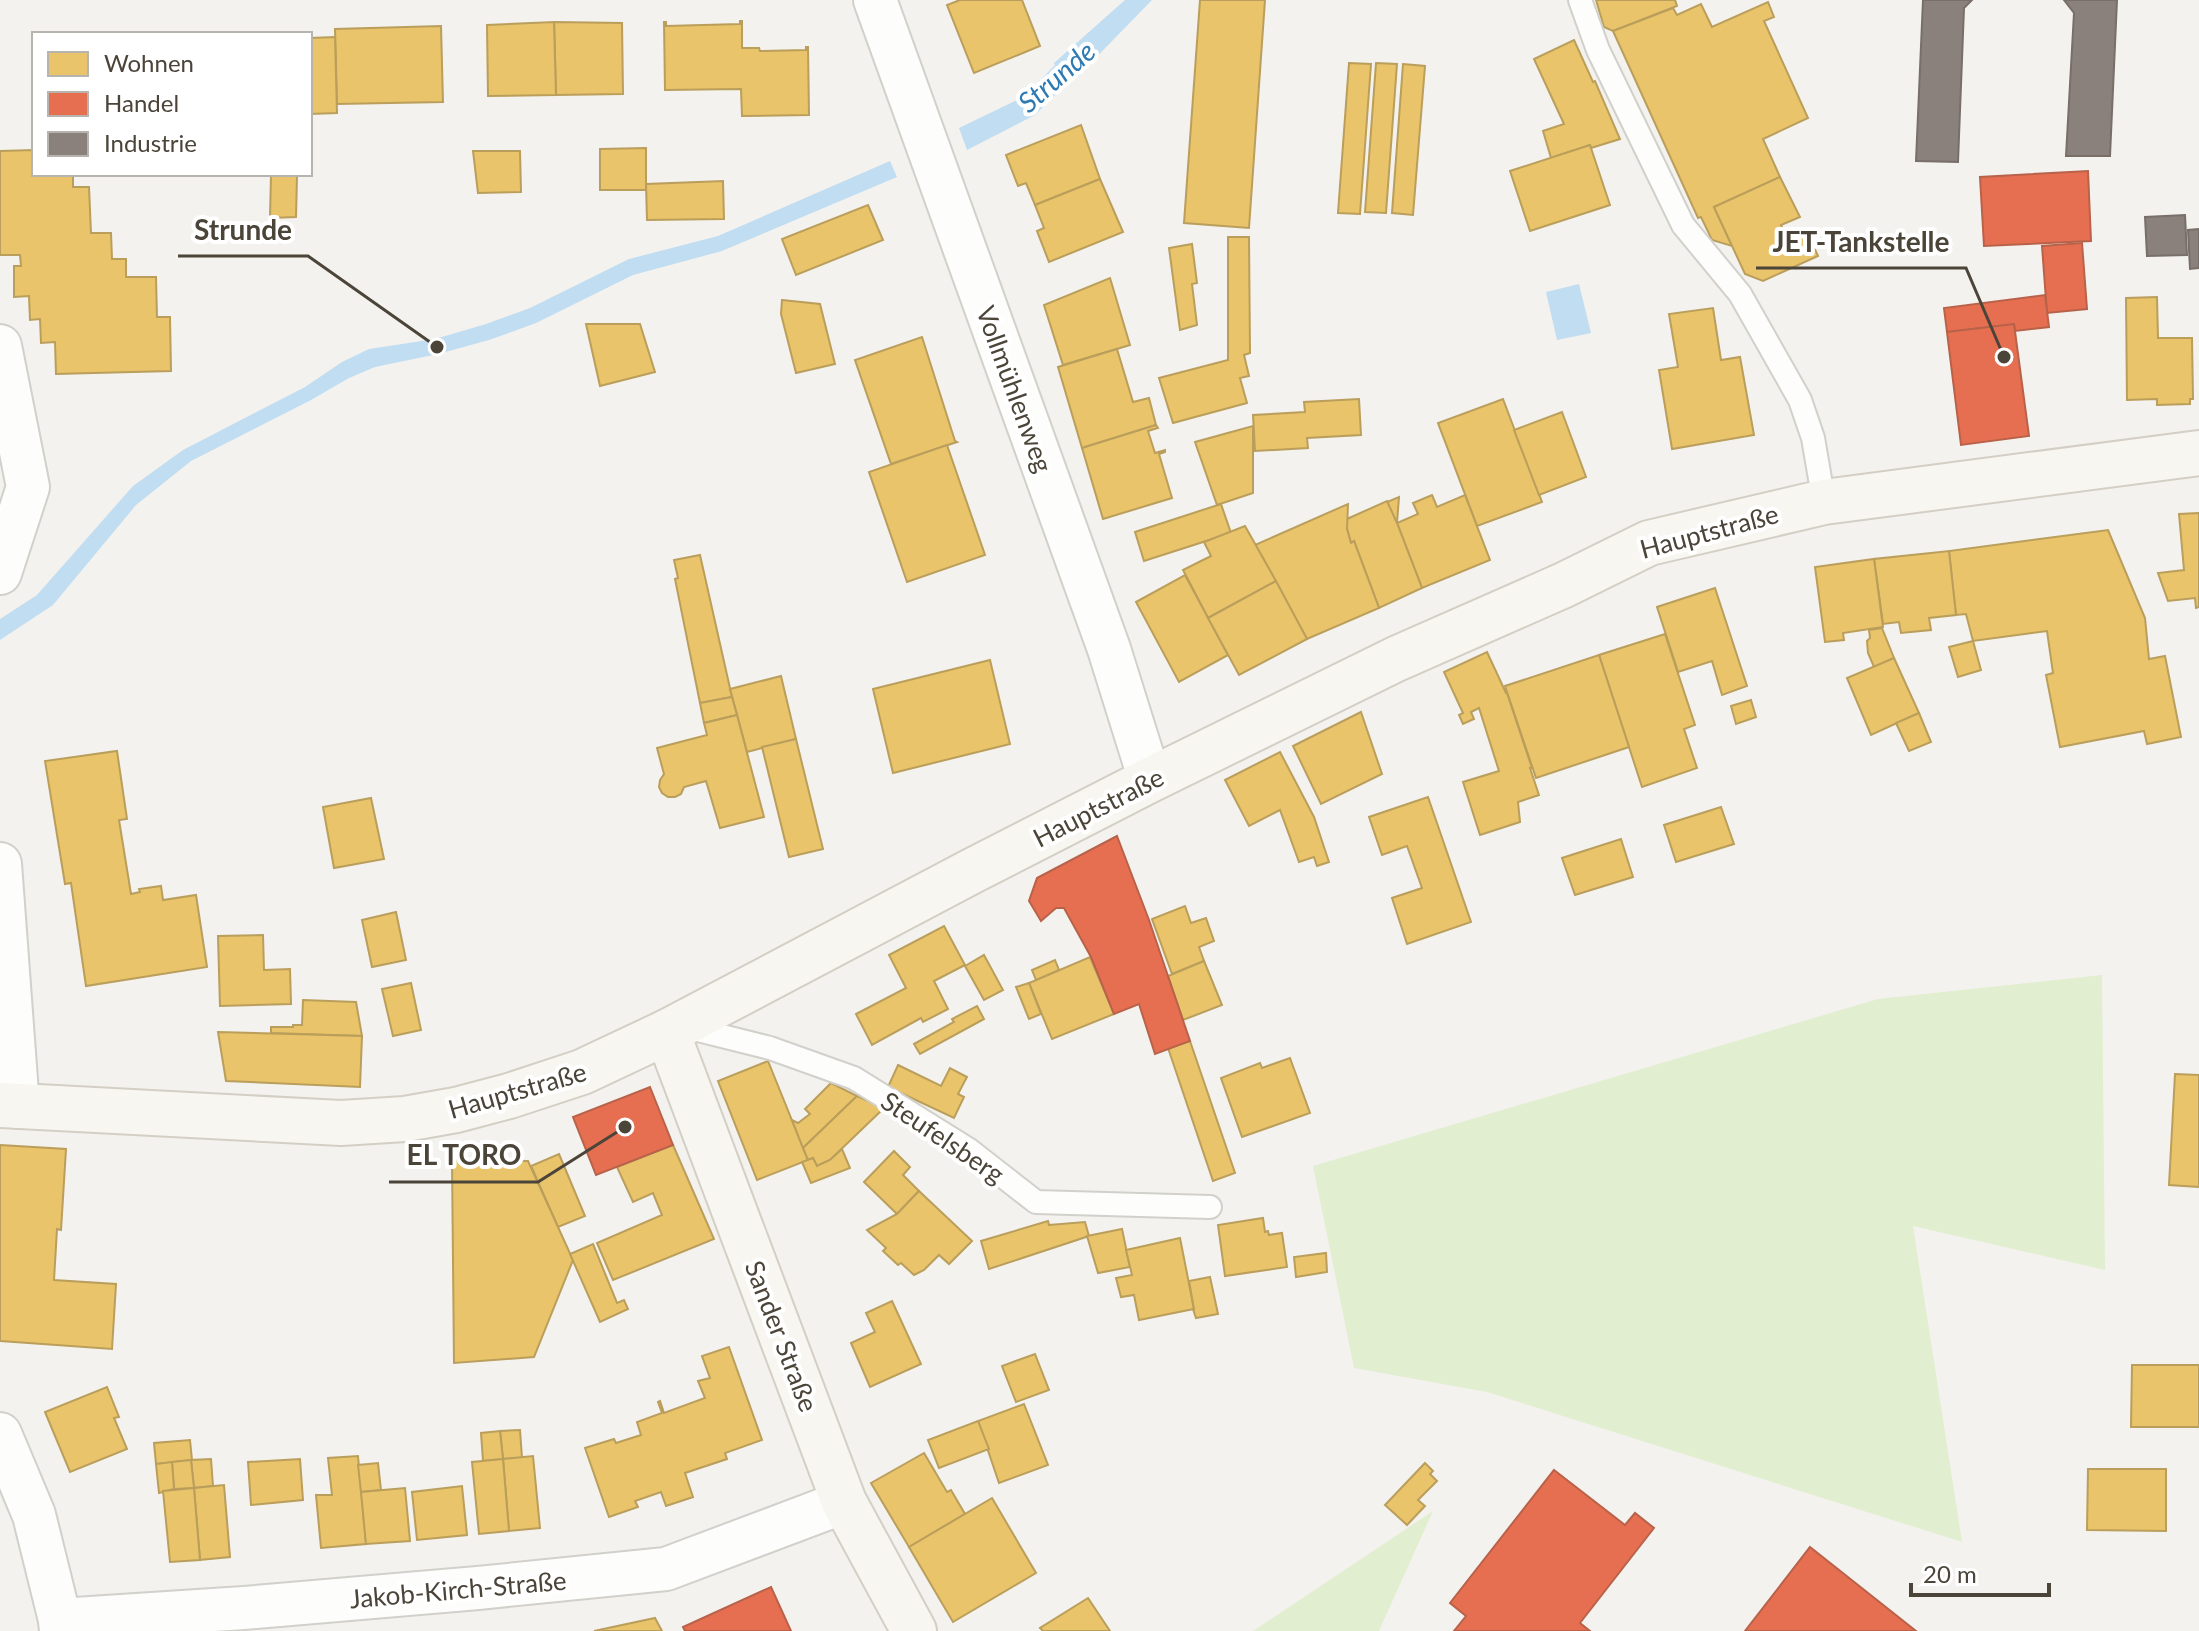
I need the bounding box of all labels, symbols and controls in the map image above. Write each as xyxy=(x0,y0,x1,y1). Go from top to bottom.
legend xyxy=(32,32,312,176)
water label: Strunde xyxy=(1010,33,1102,119)
text: Wohnen xyxy=(104,48,194,77)
text: Handel xyxy=(104,88,179,117)
text: Industrie xyxy=(104,128,197,157)
callout: Strunde xyxy=(178,204,308,256)
text: Strunde xyxy=(194,212,292,246)
callout: JET-Tankstelle xyxy=(1756,216,1966,268)
text: JET-Tankstelle xyxy=(1772,224,1950,258)
street label: Vollmühlenweg xyxy=(970,301,1060,477)
street label: Hauptstraße xyxy=(1636,497,1782,565)
street label: Hauptstraße xyxy=(1027,760,1169,854)
street label: Hauptstraße xyxy=(444,1055,590,1125)
street label: Steufelsberg xyxy=(875,1084,1011,1190)
callout: EL TORO xyxy=(389,1130,538,1182)
text: EL TORO xyxy=(407,1137,521,1171)
street label: Sander Straße xyxy=(739,1256,825,1416)
scale bar xyxy=(1911,1547,2049,1597)
text: 20 m xyxy=(1923,1559,1977,1588)
street label: Jakob-Kirch-Straße xyxy=(348,1564,568,1614)

